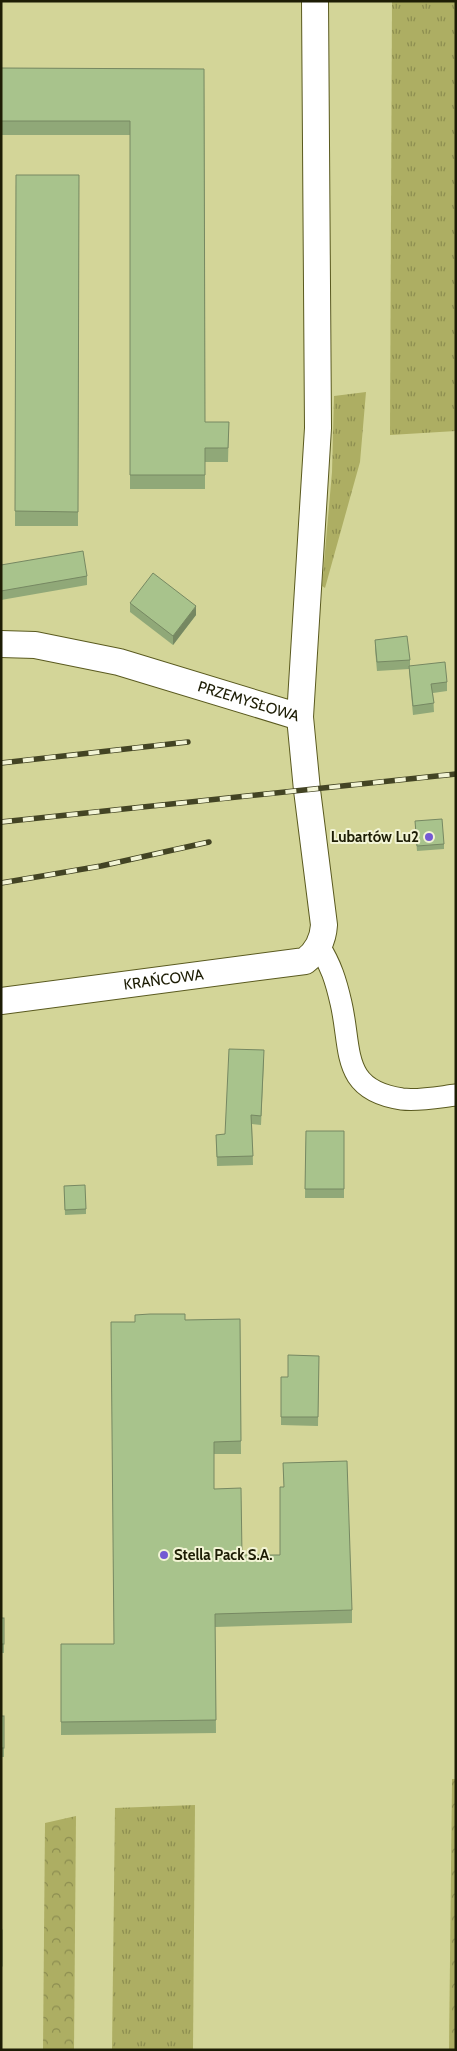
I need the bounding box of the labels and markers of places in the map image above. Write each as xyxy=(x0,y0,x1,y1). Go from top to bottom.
place label: Lubartów Lu2 xyxy=(331,828,419,846)
marker: Lubartów Lu2 xyxy=(423,831,435,843)
place label: Stella Pack S.A. xyxy=(174,1546,273,1564)
marker: Stella Pack S.A. xyxy=(158,1549,170,1561)

